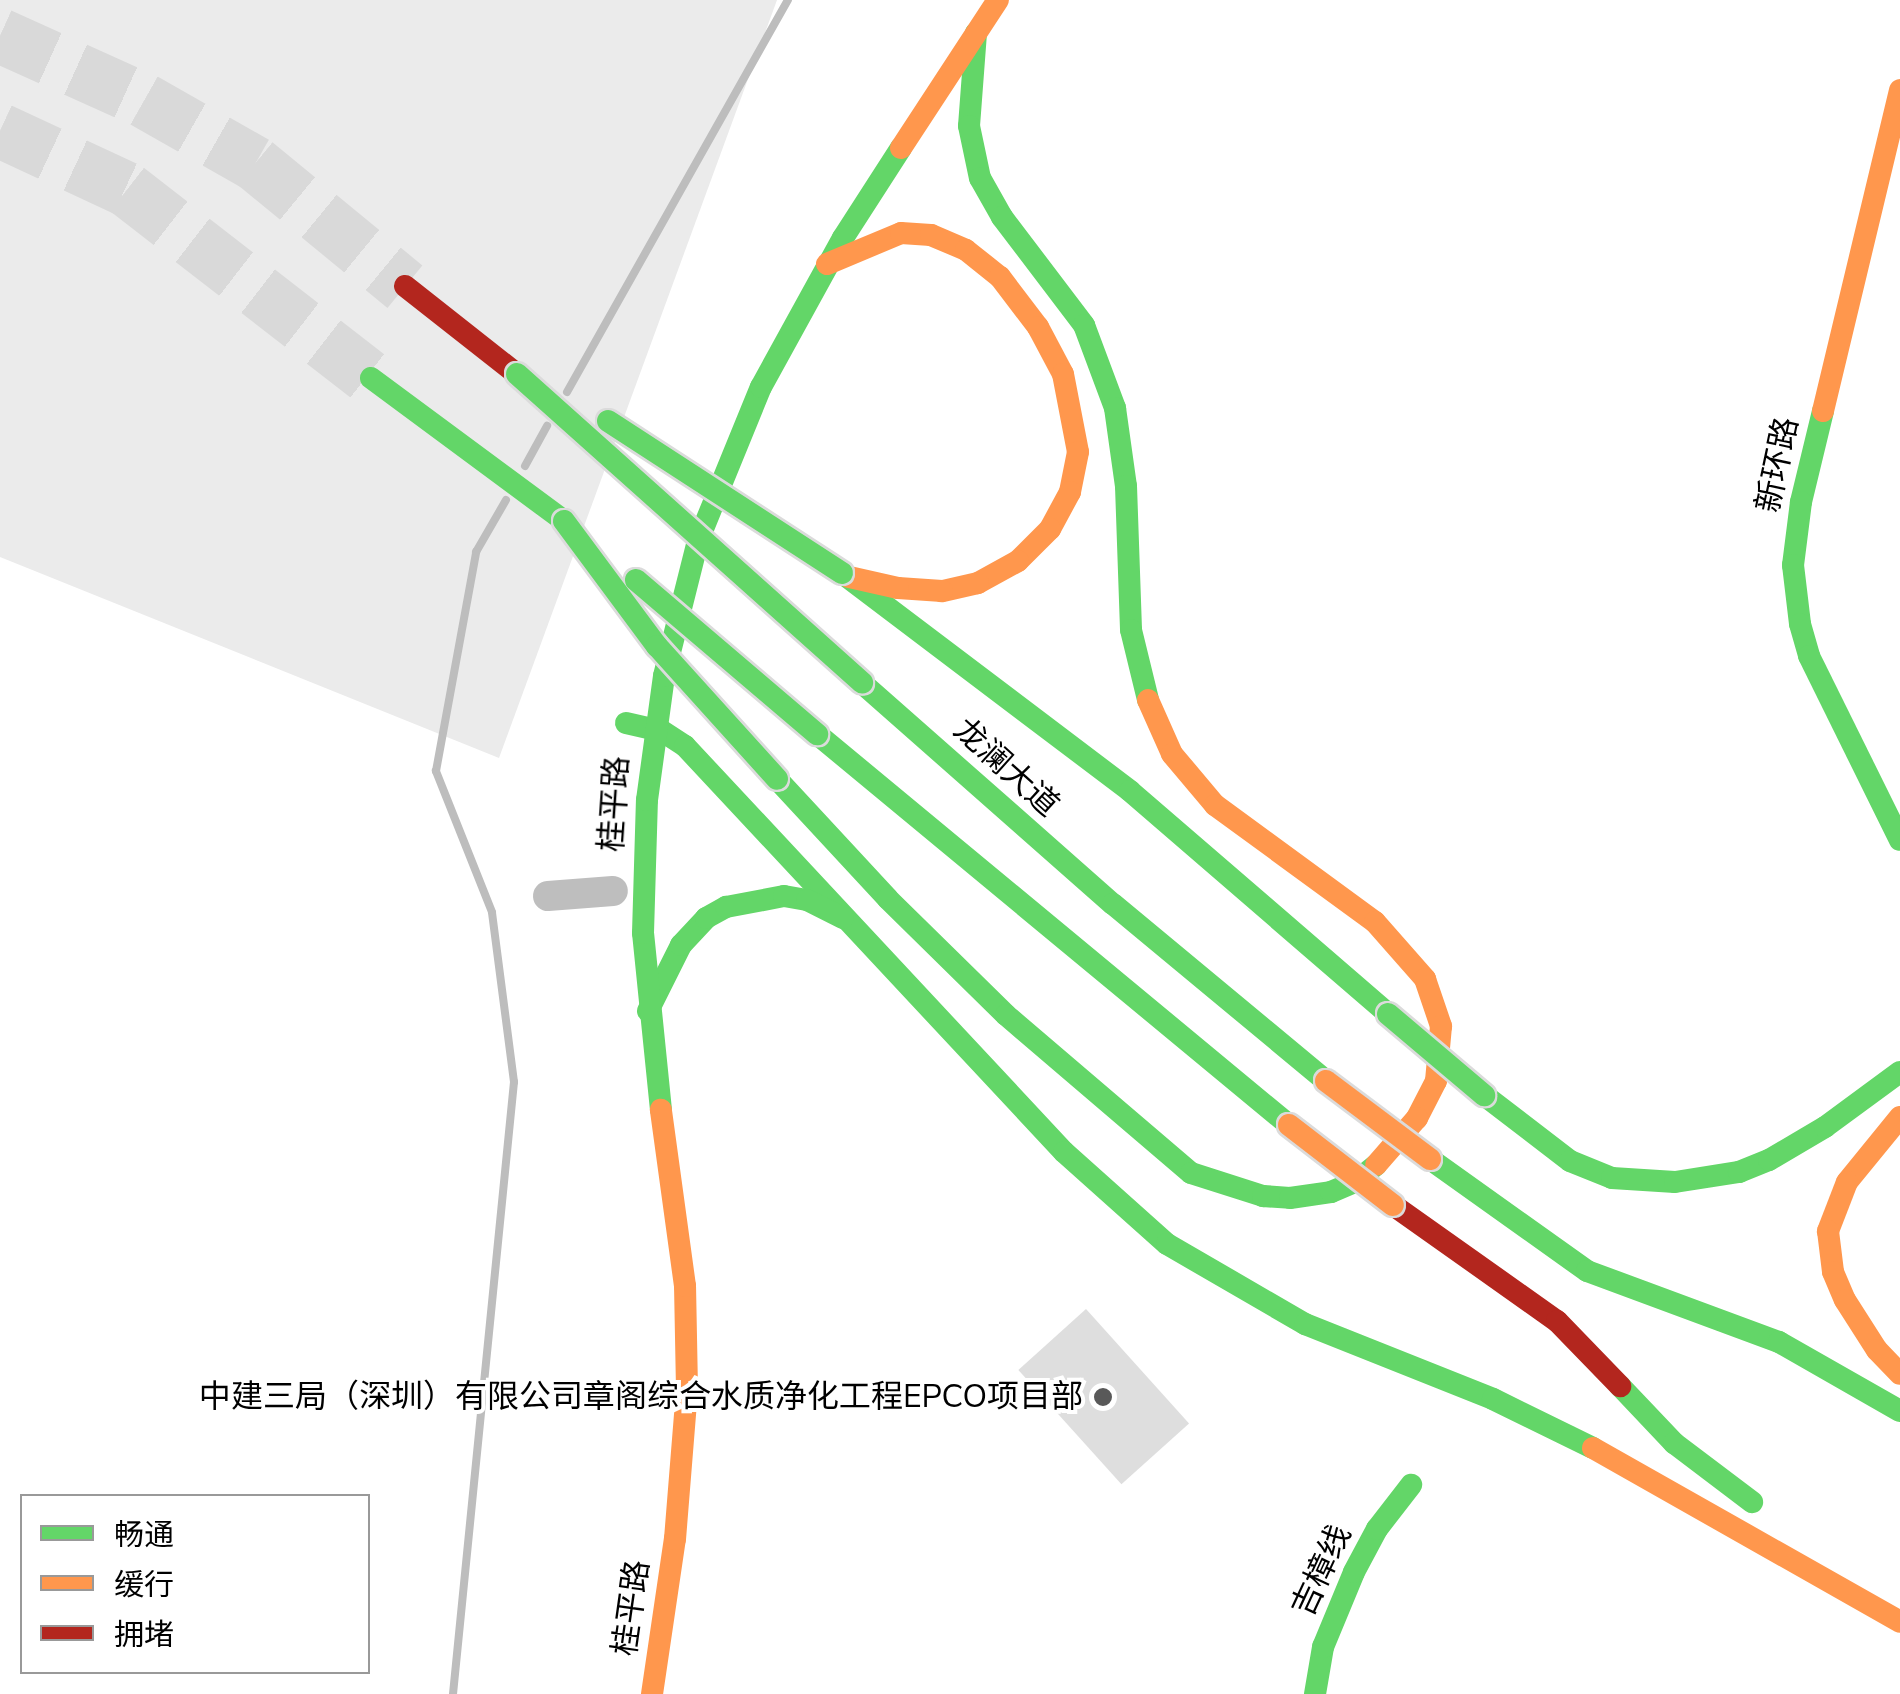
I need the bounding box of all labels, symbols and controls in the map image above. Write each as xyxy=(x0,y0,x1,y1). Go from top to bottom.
street label: 新环路 xyxy=(1749,414,1807,516)
street label: 龙澜大道 xyxy=(946,711,1066,825)
street label: 桂平路 xyxy=(592,755,638,853)
place label: 中建三局（深圳）有限公司章阁综合水质净化工程EPCO项目部 xyxy=(199,1378,1083,1416)
marker: 中建三局（深圳）有限公司章阁综合水质净化工程EPCO项目部 xyxy=(1092,1386,1114,1408)
legend xyxy=(20,1494,370,1674)
text: 畅通 xyxy=(114,1515,174,1556)
street label: 吉樟线 xyxy=(1284,1519,1360,1623)
street label: 桂平路 xyxy=(606,1558,658,1658)
text: 缓行 xyxy=(114,1565,174,1606)
text: 拥堵 xyxy=(114,1615,174,1656)

